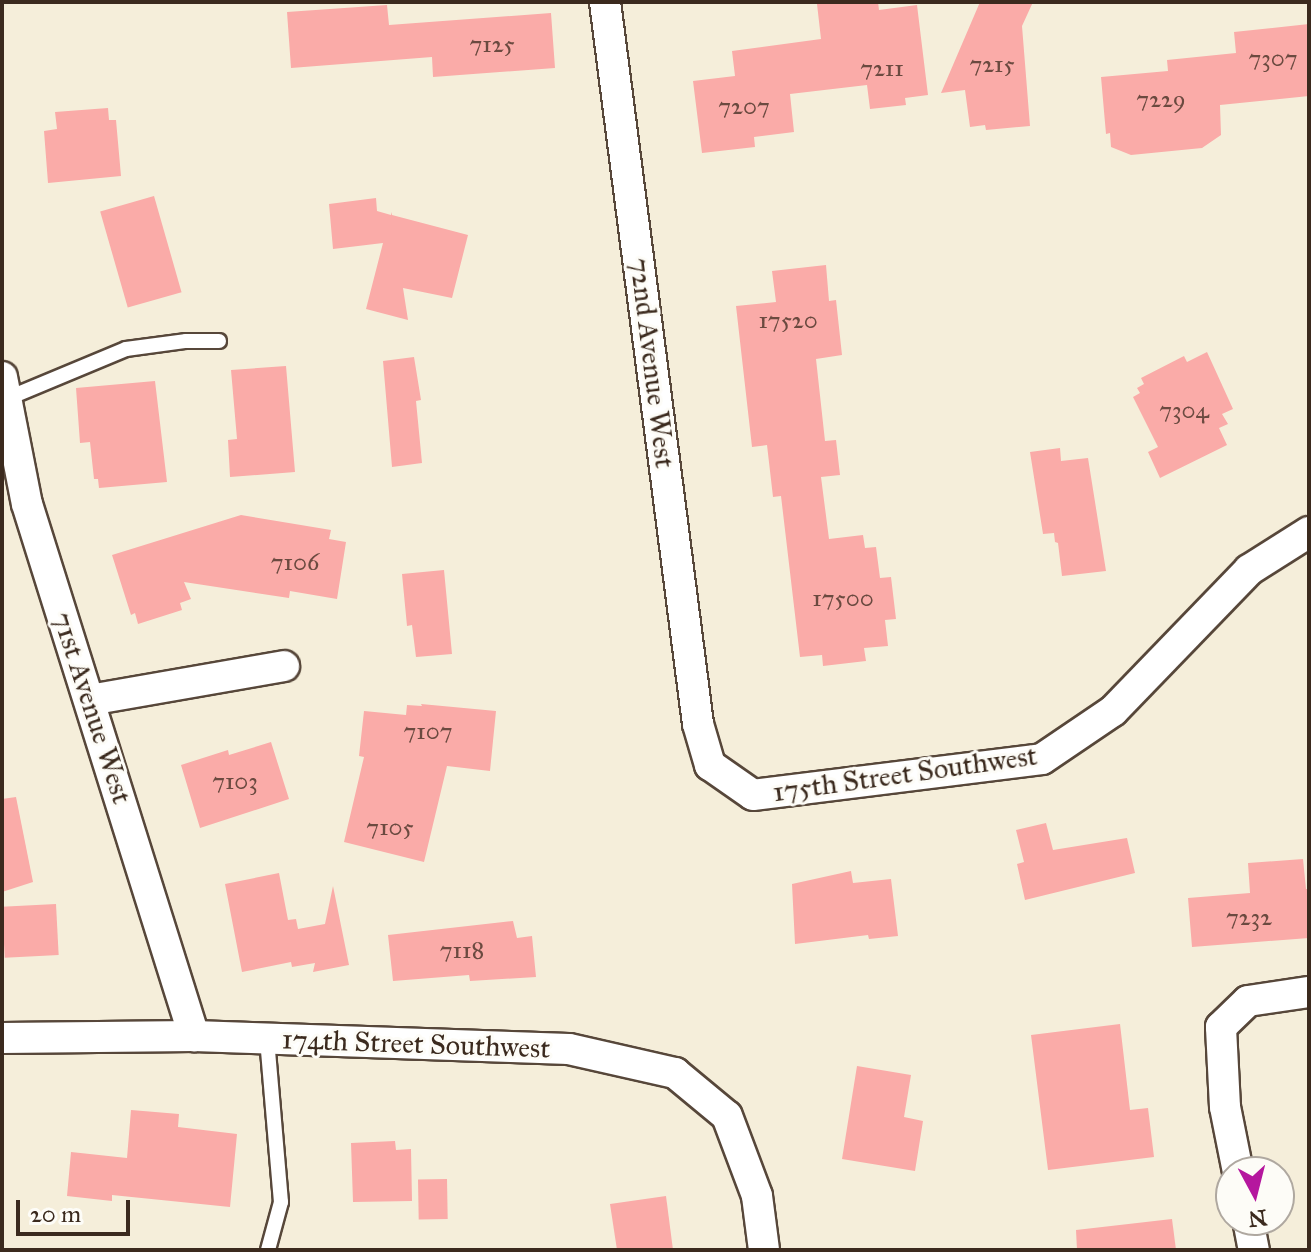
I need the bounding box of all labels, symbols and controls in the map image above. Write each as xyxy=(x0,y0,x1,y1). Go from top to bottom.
house number: 7125 xyxy=(469,31,515,59)
house number: 7307 xyxy=(1248,45,1298,73)
house number: 7215 xyxy=(969,51,1015,79)
house number: 7211 xyxy=(860,55,904,83)
house number: 7229 xyxy=(1136,86,1186,114)
house number: 7207 xyxy=(718,93,770,121)
street label: 72nd Avenue West xyxy=(622,256,682,470)
house number: 17520 xyxy=(758,307,818,335)
house number: 7304 xyxy=(1159,397,1209,425)
house number: 7106 xyxy=(271,549,319,577)
house number: 17500 xyxy=(812,585,874,613)
street label: 71st Avenue West xyxy=(45,608,139,808)
house number: 7107 xyxy=(404,718,452,746)
street label: 175th Street Southwest xyxy=(771,739,1039,809)
house number: 7103 xyxy=(212,768,258,796)
house number: 7105 xyxy=(366,814,414,842)
house number: 7232 xyxy=(1226,904,1272,932)
house number: 7118 xyxy=(440,937,484,965)
street label: 174th Street Southwest xyxy=(281,1023,551,1065)
north arrow xyxy=(1215,1156,1295,1236)
scale bar xyxy=(20,1184,134,1234)
text: 20 m xyxy=(30,1199,81,1229)
text: N xyxy=(1247,1204,1269,1233)

